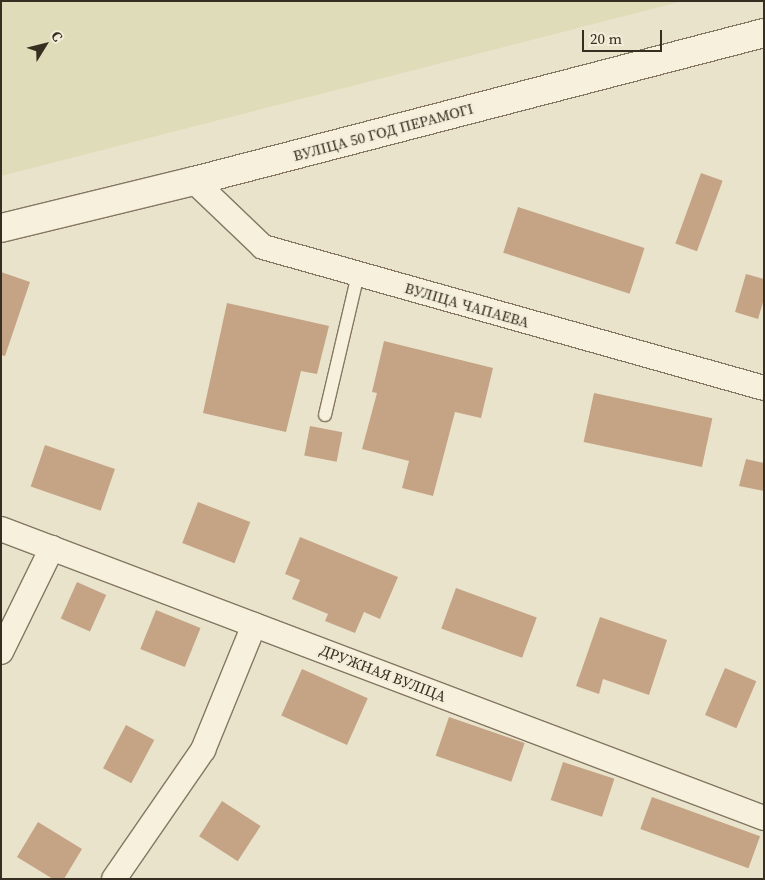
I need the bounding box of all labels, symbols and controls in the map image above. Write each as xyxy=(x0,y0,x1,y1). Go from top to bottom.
north arrow xyxy=(20,20,70,70)
scale bar xyxy=(585,20,665,52)
text: С xyxy=(46,27,68,46)
text: 20 m xyxy=(590,28,622,49)
street label: ВУЛІЦА 50 ГОД ПЕРАМОГІ xyxy=(291,99,475,165)
street label: ВУЛІЦА ЧАПАЕВА xyxy=(403,279,531,331)
street label: ДРУЖНАЯ ВУЛІЦА xyxy=(317,641,449,705)

